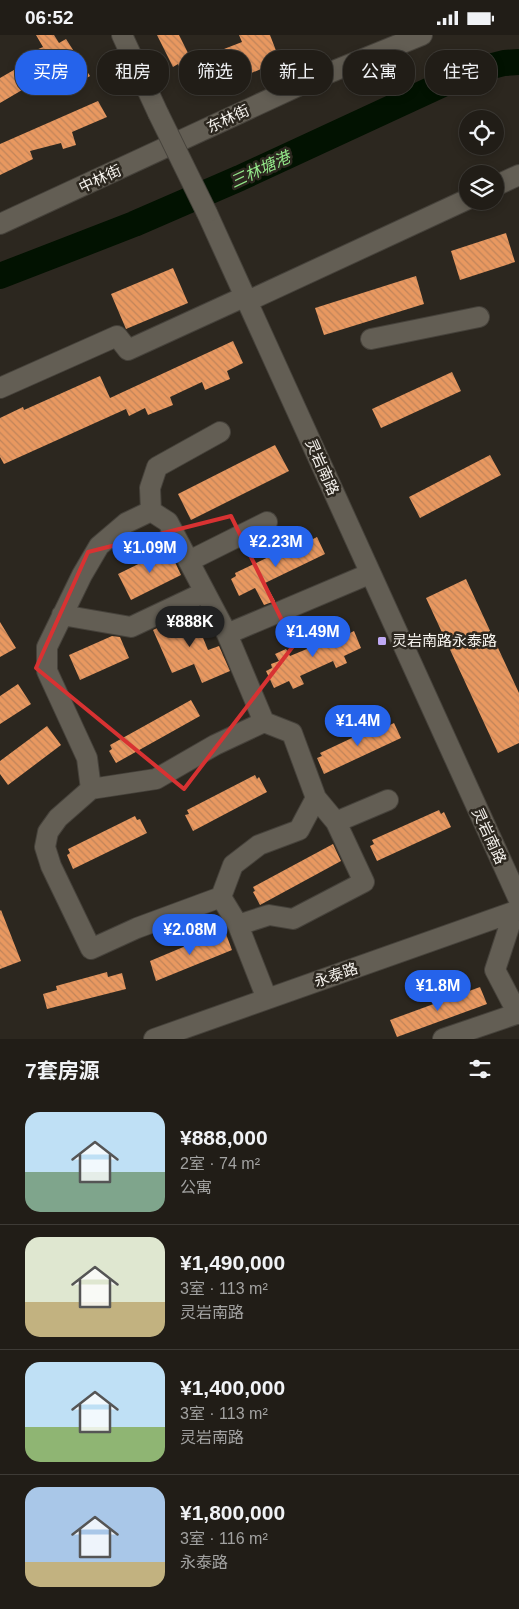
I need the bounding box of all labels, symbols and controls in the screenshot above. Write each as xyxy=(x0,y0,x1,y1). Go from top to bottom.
text: 06:52 xyxy=(25,7,74,28)
chip: 买房 xyxy=(15,50,87,95)
chip: 租房 xyxy=(97,50,169,95)
chip: 筛选 xyxy=(179,50,251,95)
chip: 新上 xyxy=(261,50,333,95)
chip: 公寓 xyxy=(343,50,415,95)
chip: 住宅 xyxy=(425,50,497,95)
street label: 东林街 xyxy=(204,101,252,136)
map controls xyxy=(459,110,504,210)
button: locate xyxy=(459,110,504,155)
water label: 三林塘港 xyxy=(228,147,295,191)
street label: 中林街 xyxy=(76,161,124,196)
button: layers xyxy=(459,165,504,210)
street label: 灵岩南路 xyxy=(302,436,342,498)
pin: ¥2.23M xyxy=(235,525,317,568)
pin: ¥1.09M xyxy=(109,531,191,574)
text: ¥2.23M xyxy=(249,533,303,550)
text: ¥1.09M xyxy=(123,539,177,556)
pin: ¥888K xyxy=(155,605,225,648)
text: ¥888K xyxy=(166,613,214,630)
pin: ¥1.49M xyxy=(272,615,354,658)
text: ¥1.49M xyxy=(286,623,340,640)
place label: 灵岩南路永泰路 xyxy=(392,632,497,649)
marker: 灵岩南路永泰路 xyxy=(376,635,388,647)
pin: ¥1.4M xyxy=(323,705,393,747)
text: ¥1.4M xyxy=(336,712,380,729)
street label: 灵岩南路 xyxy=(469,805,510,867)
pin: ¥2.08M xyxy=(149,913,231,956)
text: ¥2.08M xyxy=(163,921,217,938)
street label: 永泰路 xyxy=(312,959,360,990)
pin: ¥1.8M xyxy=(403,969,473,1012)
text: ¥1.8M xyxy=(416,977,460,994)
icon: filters xyxy=(466,1055,494,1083)
text: 7套房源 xyxy=(25,1059,100,1082)
text: ¥888,000 xyxy=(180,1126,268,1149)
icon: home xyxy=(65,1132,125,1192)
text: 2室 · 74 m² xyxy=(180,1155,260,1172)
text: 公寓 xyxy=(180,1179,212,1196)
text: ¥1,490,000 xyxy=(180,1251,285,1274)
icon: home xyxy=(65,1257,125,1317)
text: 3室 · 113 m² xyxy=(180,1280,268,1297)
text: 灵岩南路 xyxy=(180,1304,244,1321)
text: ¥1,400,000 xyxy=(180,1376,285,1399)
icon: home xyxy=(65,1382,125,1442)
text: 3室 · 113 m² xyxy=(180,1405,268,1422)
text: 灵岩南路 xyxy=(180,1429,244,1446)
text: ¥1,800,000 xyxy=(180,1501,285,1524)
icon: home xyxy=(65,1507,125,1567)
text: 3室 · 116 m² xyxy=(180,1530,268,1547)
text: 永泰路 xyxy=(180,1554,228,1571)

